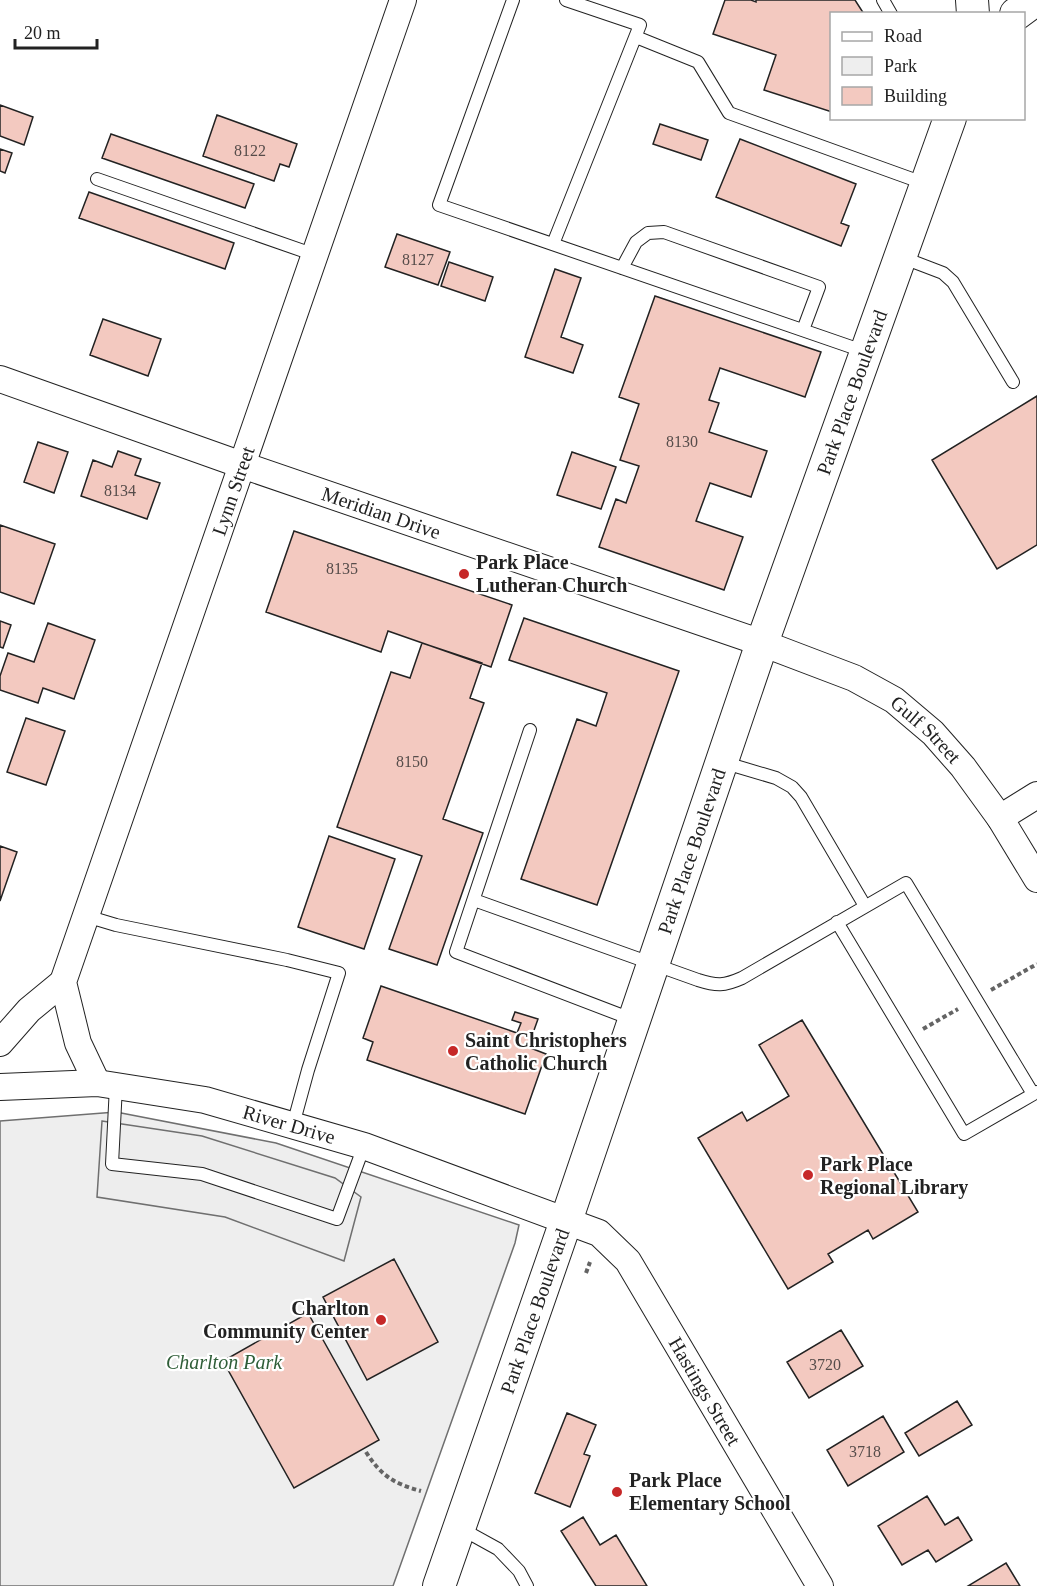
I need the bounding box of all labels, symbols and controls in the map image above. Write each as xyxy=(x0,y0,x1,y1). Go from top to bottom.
scale bar xyxy=(15,12,98,50)
legend xyxy=(830,12,1025,120)
text: 20 m xyxy=(24,23,61,43)
text: Road xyxy=(884,26,922,46)
text: Park xyxy=(884,56,917,76)
text: Building xyxy=(884,86,947,106)
house number: 8122 xyxy=(234,142,266,159)
house number: 8127 xyxy=(402,251,434,268)
street label: Park Place Boulevard xyxy=(812,307,891,478)
house number: 8130 xyxy=(666,433,698,450)
street label: Lynn Street xyxy=(208,443,259,538)
house number: 8134 xyxy=(104,482,136,499)
street label: Meridian Drive xyxy=(319,482,444,543)
place label: Park Place Lutheran Church xyxy=(476,551,627,596)
house number: 8135 xyxy=(326,560,358,577)
marker: Park Place Lutheran Church xyxy=(457,567,471,581)
street label: Gulf Street xyxy=(886,691,966,768)
house number: 8150 xyxy=(396,753,428,770)
street label: Park Place Boulevard xyxy=(653,766,730,937)
place label: Saint Christophers Catholic Church xyxy=(465,1029,627,1074)
marker: Saint Christophers Catholic Church xyxy=(446,1044,460,1058)
street label: River Drive xyxy=(240,1101,338,1148)
place label: Park Place Regional Library xyxy=(820,1153,968,1199)
marker: Park Place Regional Library xyxy=(801,1168,815,1182)
street label: Park Place Boulevard xyxy=(496,1226,574,1397)
place label: Charlton Community Center xyxy=(203,1297,369,1343)
marker: Charlton Community Center xyxy=(374,1313,388,1327)
street label: Hastings Street xyxy=(664,1333,746,1450)
park label: Charlton Park xyxy=(166,1351,283,1373)
house number: 3720 xyxy=(809,1356,841,1373)
house number: 3718 xyxy=(849,1443,881,1460)
place label: Park Place Elementary School xyxy=(629,1469,791,1515)
marker: Park Place Elementary School xyxy=(610,1485,624,1499)

